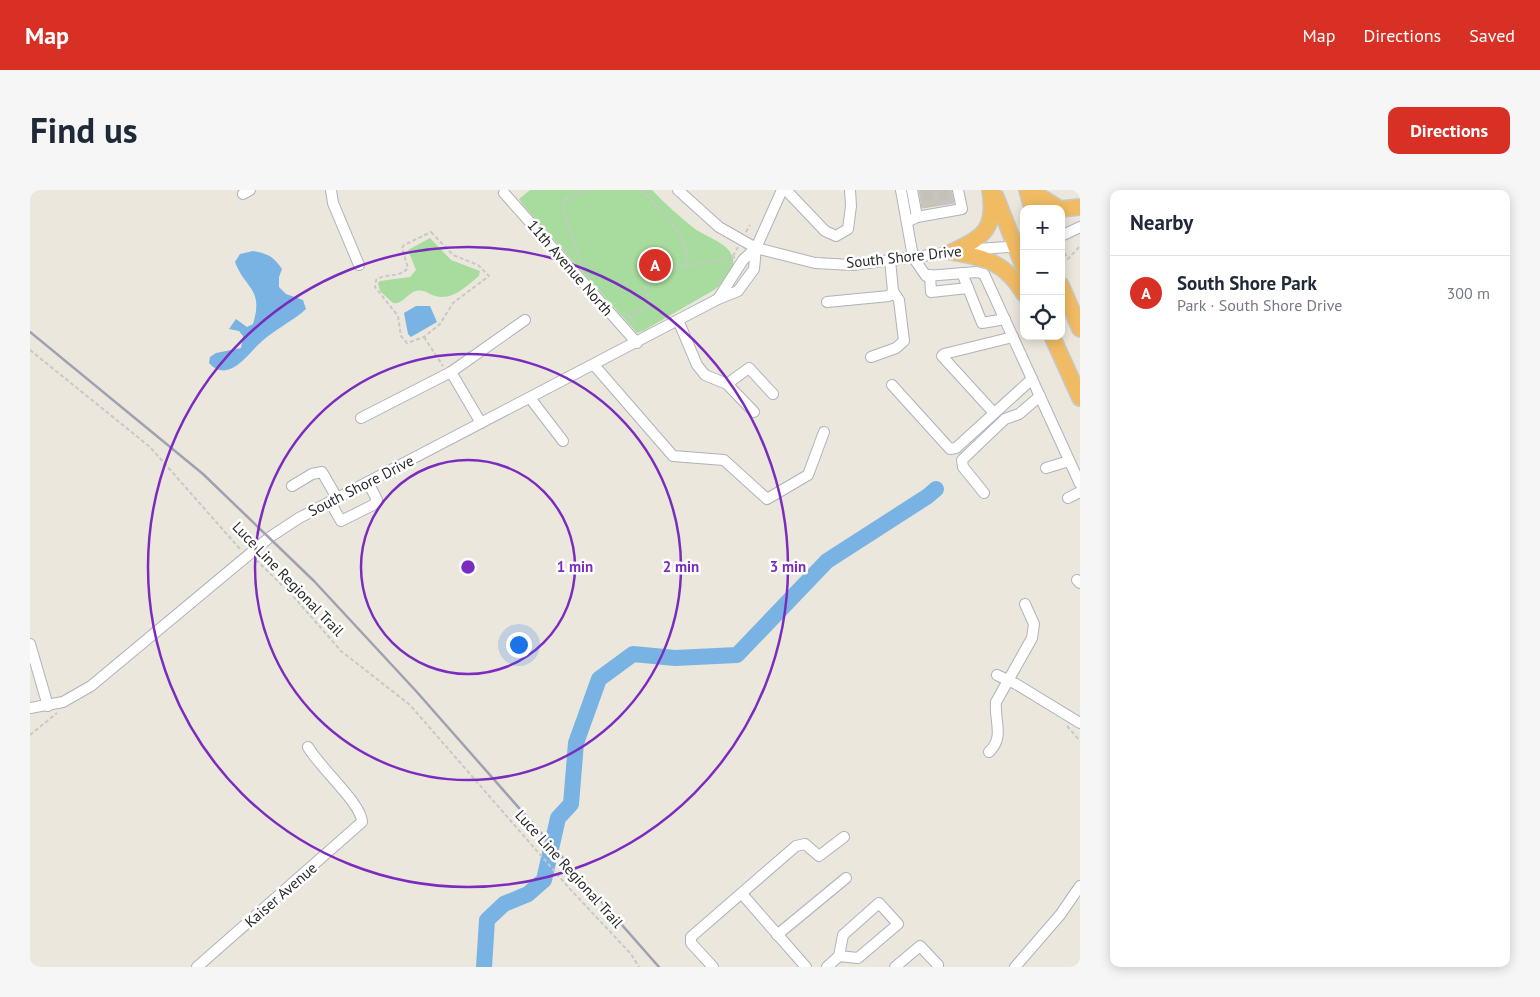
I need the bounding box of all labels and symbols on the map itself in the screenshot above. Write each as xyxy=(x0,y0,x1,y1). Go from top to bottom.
street label: 11th Avenue North xyxy=(524,216,617,320)
street label: South Shore Drive xyxy=(845,241,963,272)
pin: A xyxy=(639,246,671,284)
street label: South Shore Drive xyxy=(305,451,417,520)
street label: Luce Line Regional Trail xyxy=(229,517,348,640)
text: 1 min xyxy=(557,557,593,576)
text: 2 min xyxy=(663,557,699,576)
text: 3 min xyxy=(770,557,806,576)
centre of rings xyxy=(459,558,477,576)
your location xyxy=(506,632,532,658)
street label: Luce Line Regional Trail xyxy=(511,806,628,932)
street label: Kaiser Avenue xyxy=(241,858,321,931)

